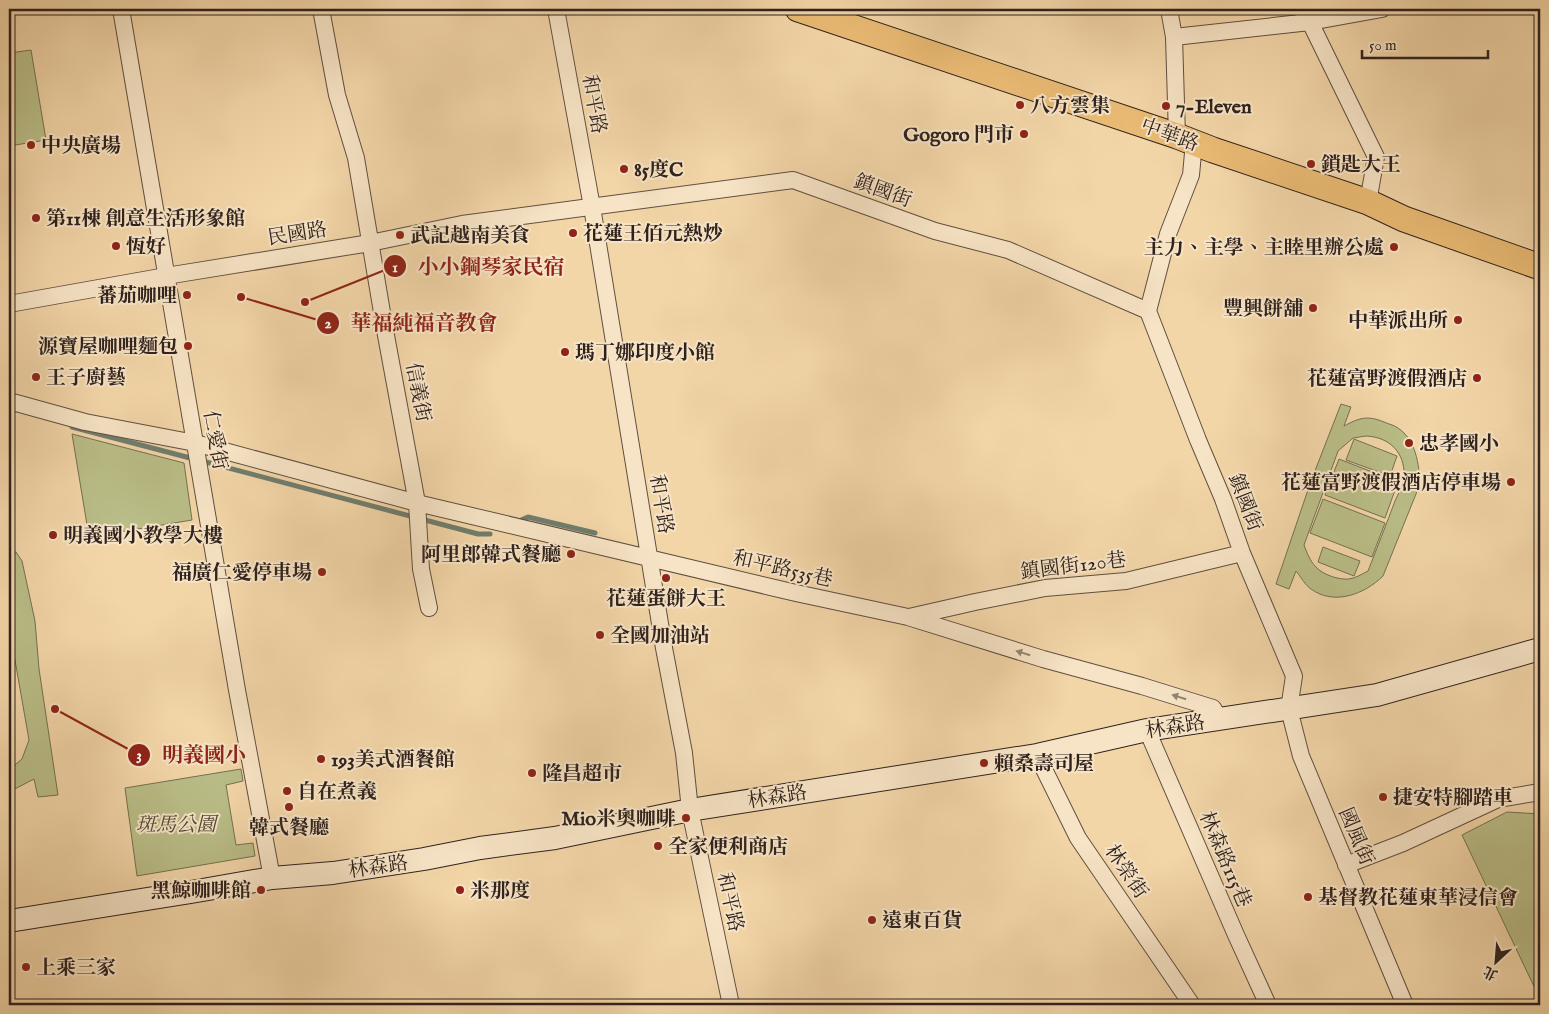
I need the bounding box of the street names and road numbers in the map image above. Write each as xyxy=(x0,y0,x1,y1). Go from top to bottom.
street label: 和平路 xyxy=(576,73,611,136)
street label: 中華路 xyxy=(1137,113,1202,157)
street label: 鎮國街 xyxy=(850,169,915,213)
street label: 民國路 xyxy=(266,217,329,252)
street label: 信義街 xyxy=(400,360,436,424)
street label: 仁愛街 xyxy=(197,409,232,472)
street label: 鎮國街 xyxy=(1222,470,1267,535)
street label: 和平路 xyxy=(643,473,678,536)
street label: 和平路535巷 xyxy=(730,546,835,593)
street label: 鎮國街120巷 xyxy=(1019,548,1128,585)
street label: 林森路 xyxy=(1144,710,1207,745)
street label: 林森路 xyxy=(746,780,809,815)
street label: 國風街 xyxy=(1332,804,1379,869)
street label: 林森路115巷 xyxy=(1193,808,1256,911)
street label: 林榮街 xyxy=(1099,840,1153,904)
street label: 林森路 xyxy=(347,851,410,884)
street label: 和平路 xyxy=(711,870,748,934)

